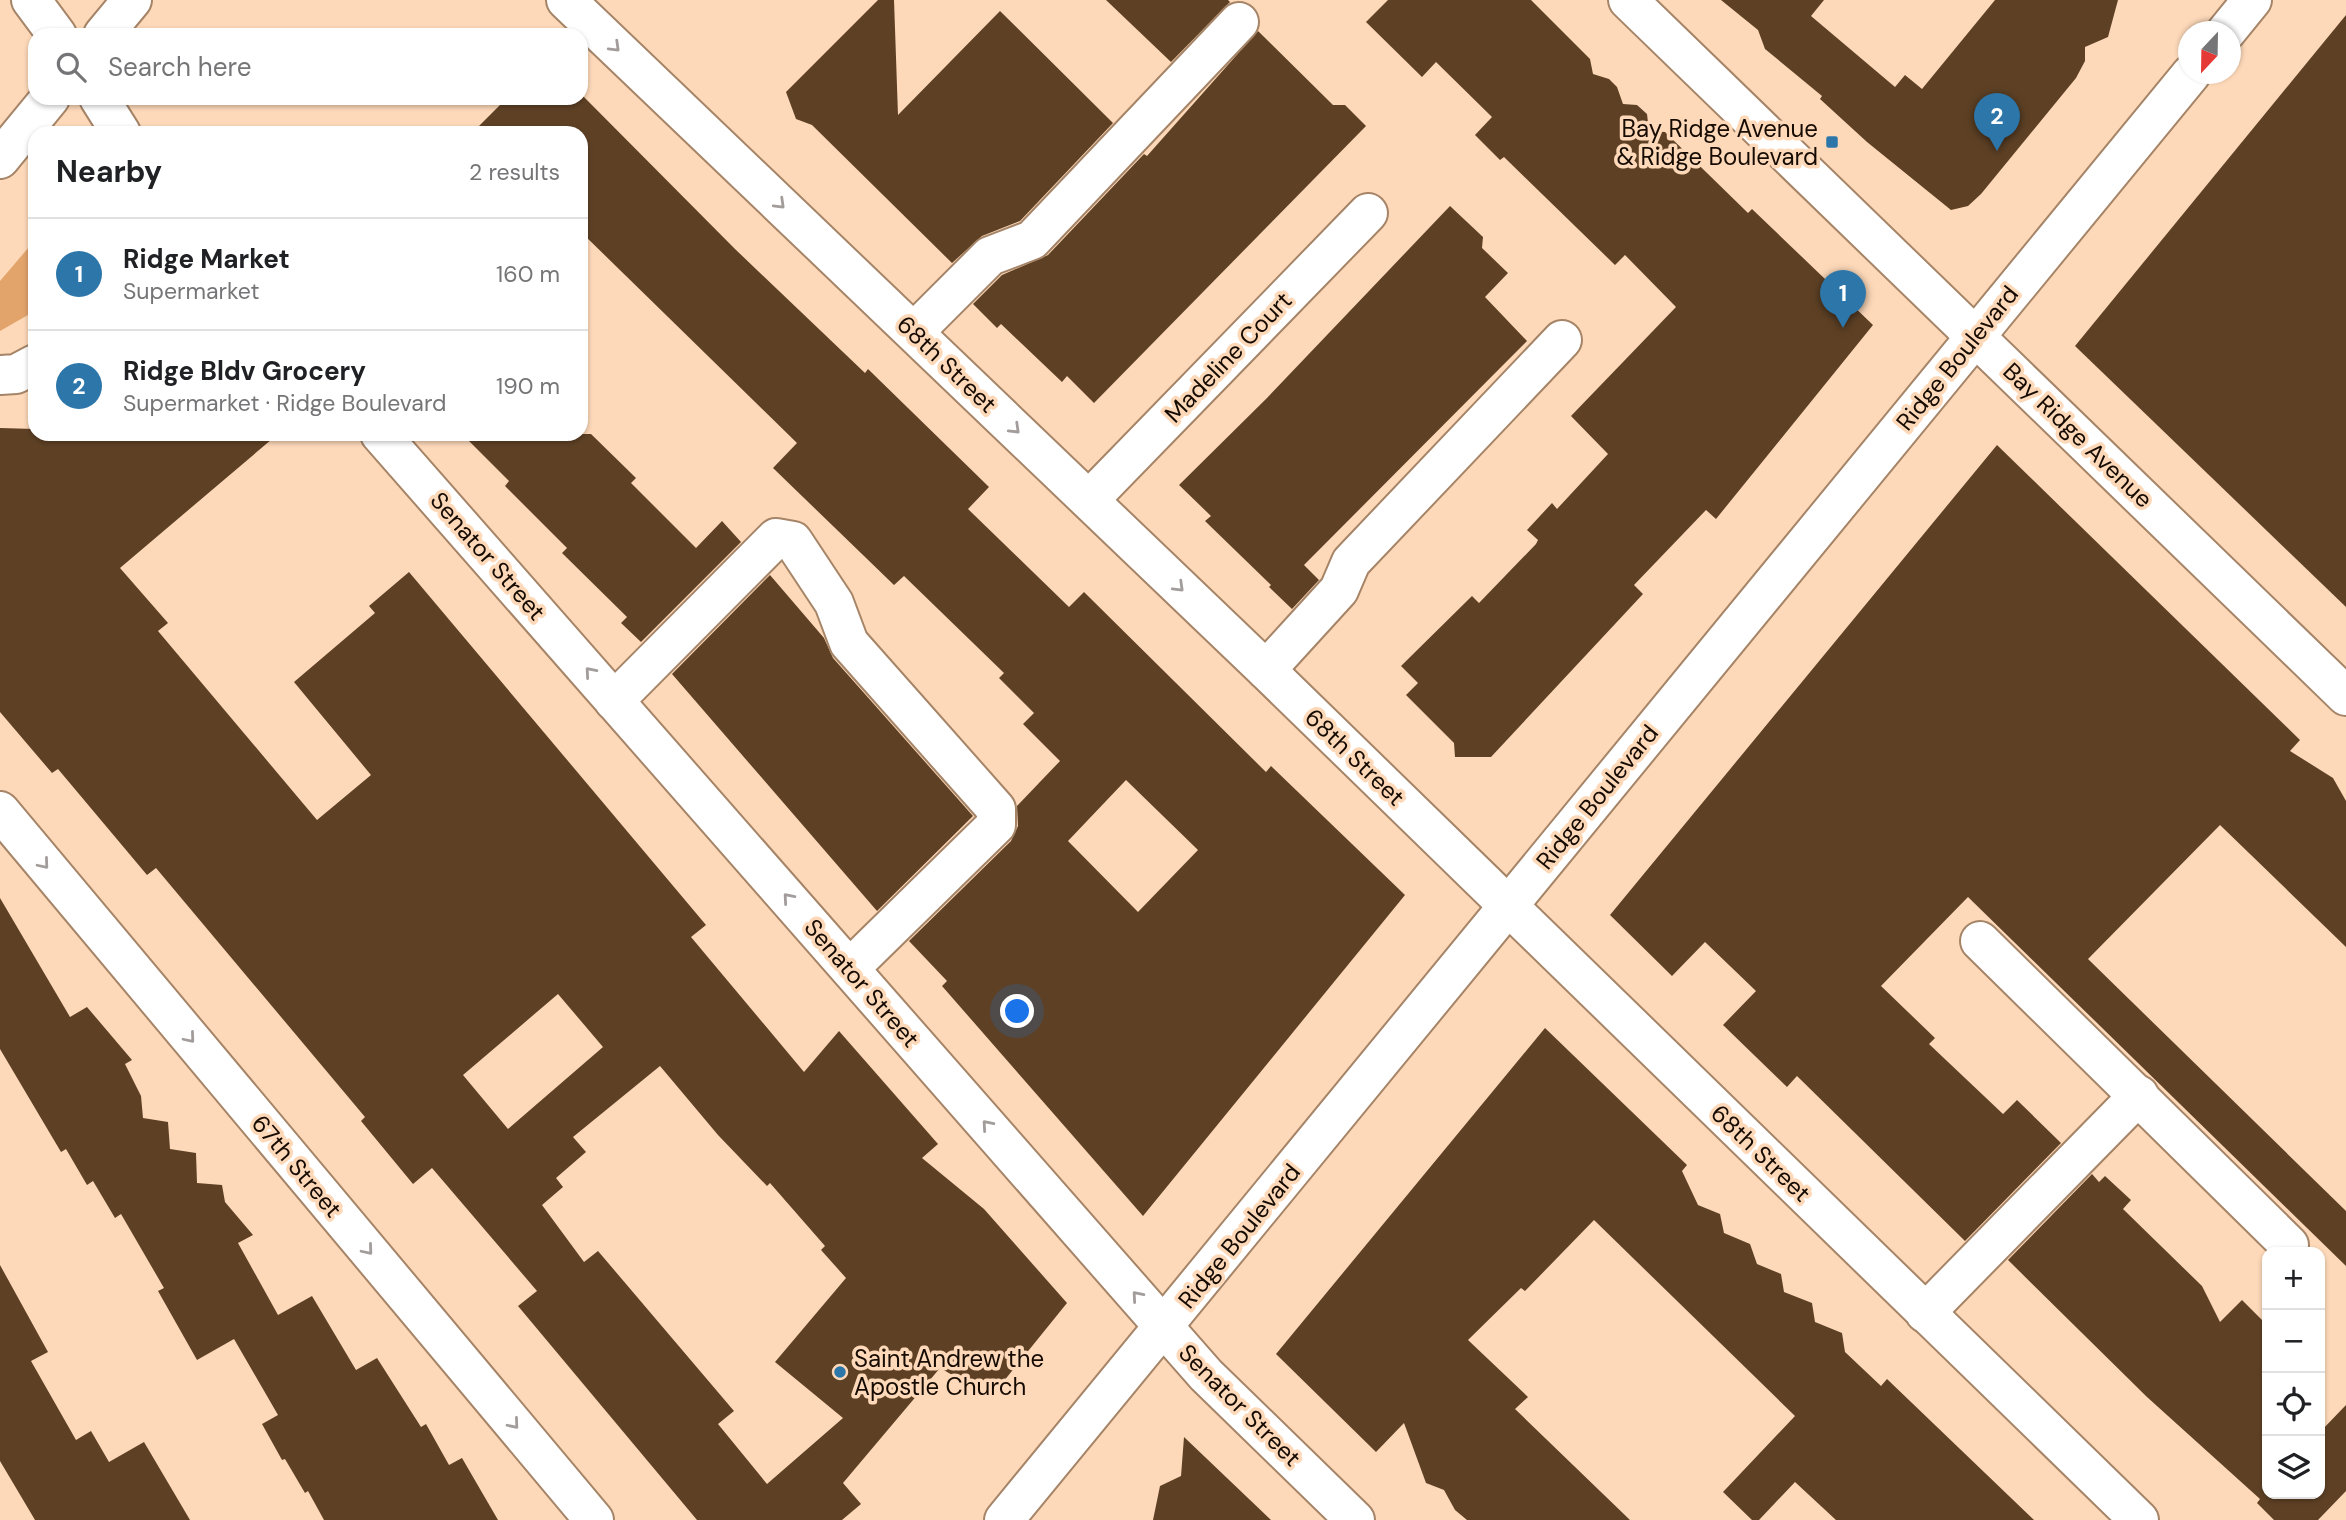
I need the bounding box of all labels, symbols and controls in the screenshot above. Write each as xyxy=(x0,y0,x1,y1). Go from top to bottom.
north arrow xyxy=(2178,21,2241,84)
search box xyxy=(28,28,588,105)
one-way arrow xyxy=(607,39,620,52)
icon: search xyxy=(52,48,90,86)
text: Search here xyxy=(108,50,251,84)
pin: 2 xyxy=(1974,93,2020,151)
place label: Bay Ridge Avenue & Ridge Boulevard xyxy=(1616,113,1818,172)
marker: Bay Ridge Avenue & Ridge Boulevard xyxy=(1824,134,1840,150)
text: Nearby xyxy=(56,152,162,191)
text: 2 results xyxy=(469,157,560,187)
one-way arrow xyxy=(772,196,785,209)
text: Ridge Market xyxy=(123,242,290,276)
text: 1 xyxy=(75,259,83,289)
text: 160 m xyxy=(496,259,560,289)
pin: 1 xyxy=(1820,270,1866,328)
text: Supermarket xyxy=(123,276,259,306)
street label: Ridge Boulevard xyxy=(1889,279,2025,437)
street label: Madeline Court xyxy=(1158,285,1298,429)
street label: 68th Street xyxy=(890,309,1004,419)
text: Ridge Bldv Grocery xyxy=(123,354,366,388)
street label: Bay Ridge Avenue xyxy=(1997,356,2159,514)
text: 2 xyxy=(72,371,86,401)
text: 190 m xyxy=(496,371,560,401)
text: Supermarket · Ridge Boulevard xyxy=(123,388,446,418)
one-way arrow xyxy=(1007,421,1020,434)
street label: Senator Street xyxy=(424,485,552,627)
one-way arrow xyxy=(1171,578,1184,591)
one-way arrow xyxy=(585,668,598,681)
street label: 68th Street xyxy=(1298,702,1412,812)
street label: Ridge Boulevard xyxy=(1529,718,1665,876)
one-way arrow xyxy=(36,855,48,868)
one-way arrow xyxy=(784,894,796,907)
street label: Senator Street xyxy=(798,912,926,1054)
your location xyxy=(1000,994,1034,1028)
one-way arrow xyxy=(182,1030,194,1043)
street label: 68th Street xyxy=(1704,1098,1818,1208)
street label: 67th Street xyxy=(245,1108,349,1224)
one-way arrow xyxy=(983,1120,995,1133)
street label: Ridge Boulevard xyxy=(1171,1157,1307,1315)
one-way arrow xyxy=(359,1242,372,1254)
map controls xyxy=(2262,1247,2325,1499)
button: + xyxy=(2262,1247,2325,1310)
one-way arrow xyxy=(1133,1291,1145,1304)
button: − xyxy=(2262,1310,2325,1373)
street label: Senator Street xyxy=(1172,1337,1308,1473)
place label: Saint Andrew the Apostle Church xyxy=(854,1343,1044,1402)
marker: Saint Andrew the Apostle Church xyxy=(832,1364,848,1380)
button: locate xyxy=(2262,1373,2325,1436)
one-way arrow xyxy=(506,1416,518,1429)
button: layers xyxy=(2262,1436,2325,1499)

